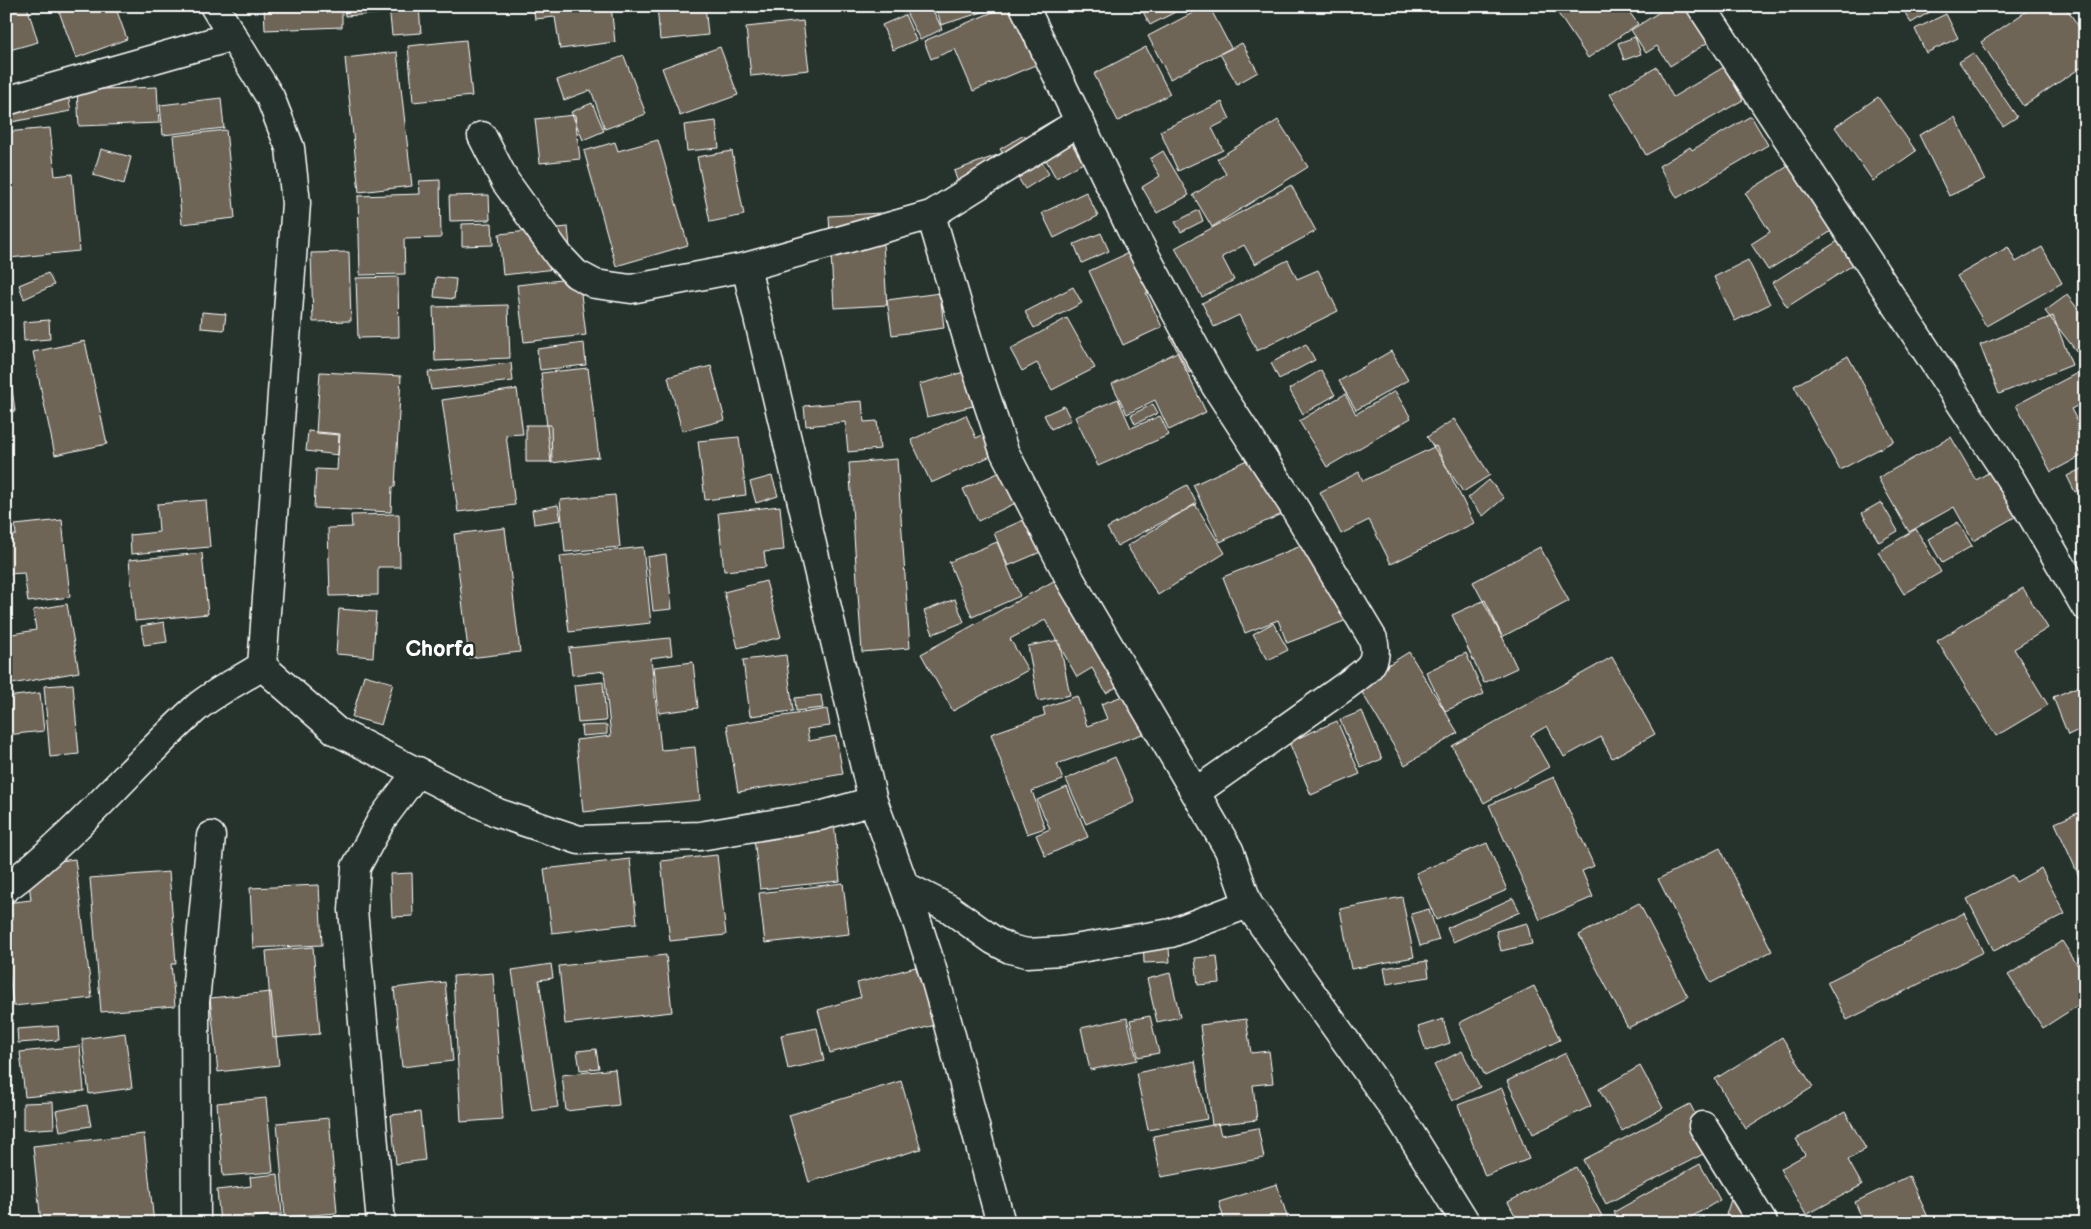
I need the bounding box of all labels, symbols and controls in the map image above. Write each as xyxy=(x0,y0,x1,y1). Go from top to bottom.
district label: Chorfa xyxy=(405,636,475,663)

